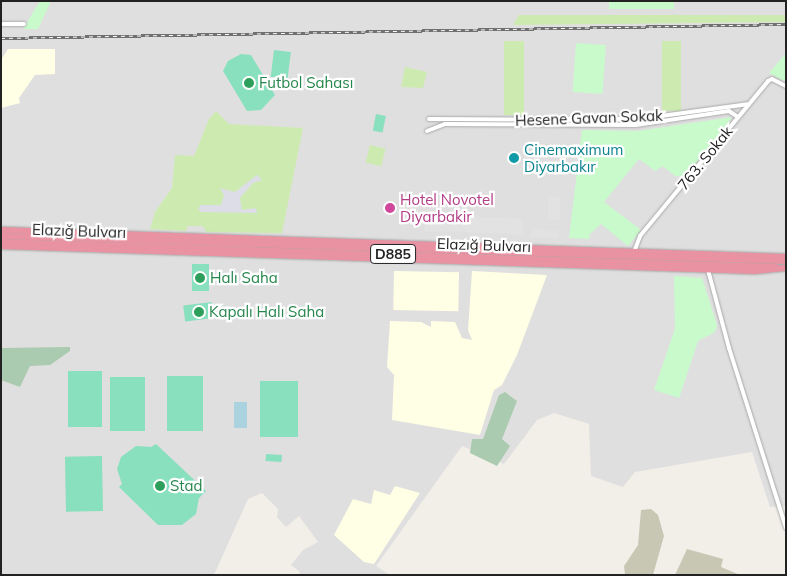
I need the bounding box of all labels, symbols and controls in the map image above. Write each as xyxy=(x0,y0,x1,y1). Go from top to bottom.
place label: Futbol Sahası xyxy=(259,74,353,92)
marker: Futbol Sahası xyxy=(243,77,255,89)
street label: Hesene Gavan Sokak xyxy=(515,106,663,130)
street label: 763. Sokak xyxy=(674,123,736,193)
place label: Cinemaximum Diyarbakır xyxy=(524,140,624,175)
marker: Cinemaximum Diyarbakır xyxy=(508,152,520,164)
place label: Hotel Novotel Diyarbakir xyxy=(400,190,494,225)
marker: Hotel Novotel Diyarbakir xyxy=(384,202,396,214)
street label: Elazığ Bulvarı xyxy=(32,220,126,242)
street label: Elazığ Bulvarı xyxy=(437,234,531,256)
road number: D885 xyxy=(369,242,417,266)
place label: Halı Saha xyxy=(210,269,278,287)
marker: Halı Saha xyxy=(194,272,206,284)
place label: Kapalı Halı Saha xyxy=(209,303,324,321)
marker: Kapalı Halı Saha xyxy=(193,306,205,318)
place label: Stad xyxy=(170,477,203,495)
marker: Stad xyxy=(154,480,166,492)

